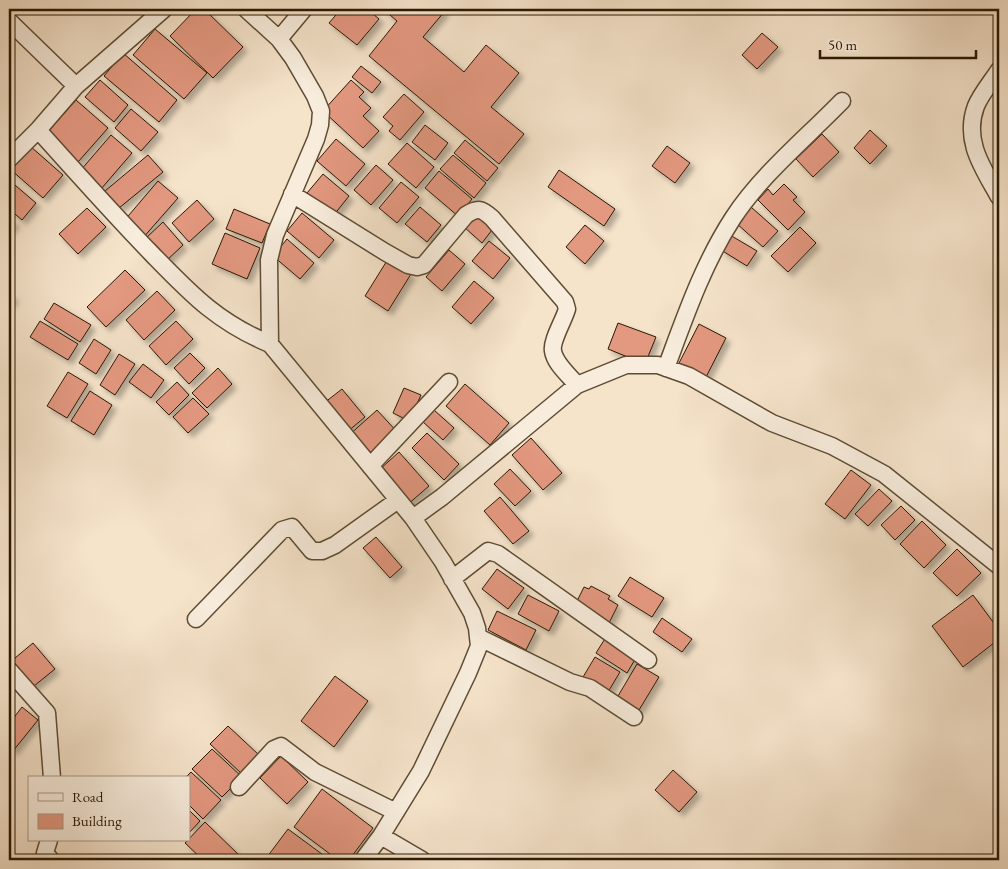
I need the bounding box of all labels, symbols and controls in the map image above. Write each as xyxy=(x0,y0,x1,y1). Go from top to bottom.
scale bar xyxy=(820,28,977,60)
text: 50 m xyxy=(828,35,857,54)
legend xyxy=(28,776,190,842)
text: Road xyxy=(72,787,104,806)
text: Building xyxy=(72,811,122,830)

